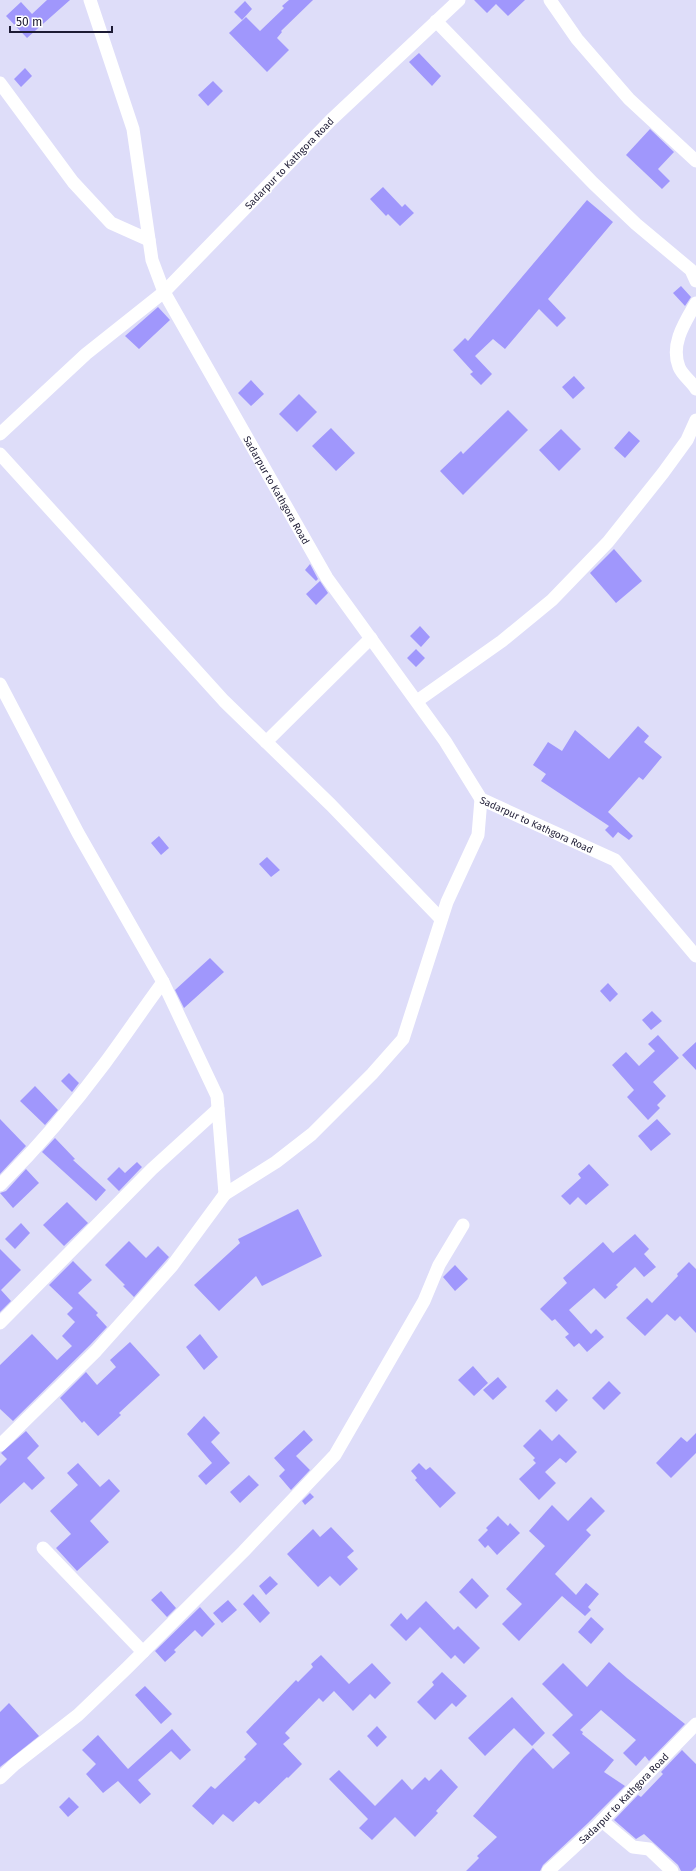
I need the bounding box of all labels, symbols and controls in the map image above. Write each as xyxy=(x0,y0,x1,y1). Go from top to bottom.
scale bar xyxy=(10,8,112,34)
text: 50 m xyxy=(16,15,42,29)
street label: Sadarpur to Kathgora Road xyxy=(243,115,337,212)
street label: Sadarpur to Kathgora Road xyxy=(240,434,312,547)
street label: Sadarpur to Kathgora Road xyxy=(478,794,595,856)
street label: Sadarpur to Kathgora Road xyxy=(577,1751,672,1847)

